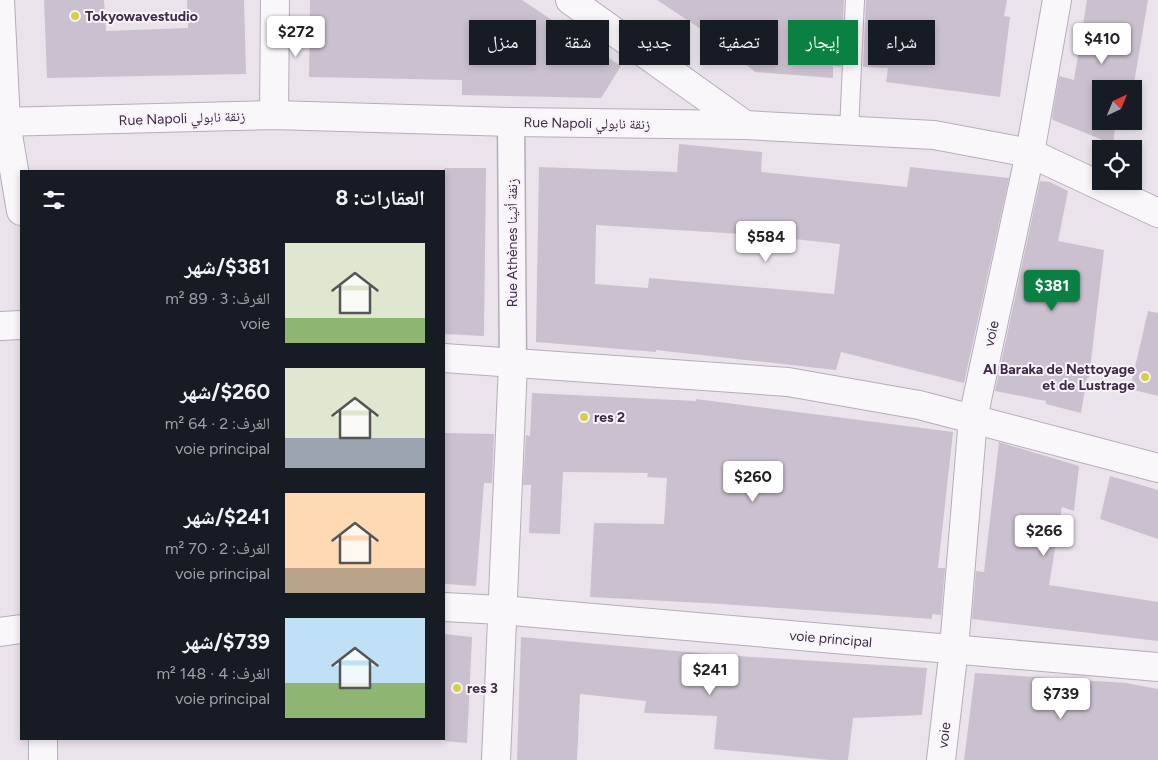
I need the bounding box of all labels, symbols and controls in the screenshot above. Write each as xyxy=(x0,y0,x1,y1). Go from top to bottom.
place label: Tokyowavestudio xyxy=(85,8,198,25)
marker: Tokyowavestudio xyxy=(69,10,81,22)
pin: $272 xyxy=(266,15,326,58)
chip: منزل xyxy=(469,20,536,65)
chip: شقة xyxy=(546,20,609,65)
chip: جديد xyxy=(619,20,690,65)
chip: تصفية xyxy=(700,20,778,65)
chip: إيجار xyxy=(788,20,858,65)
chip: شراء xyxy=(868,20,935,65)
text: $272 xyxy=(278,22,314,41)
pin: $410 xyxy=(1072,22,1132,65)
text: $410 xyxy=(1084,29,1120,48)
north arrow xyxy=(1092,80,1142,130)
map controls xyxy=(1092,80,1142,190)
street label: Rue Napoli زنقة نابولي xyxy=(118,108,246,132)
street label: Rue Napoli زنقة نابولي xyxy=(523,114,650,136)
button: locate xyxy=(1092,140,1142,190)
street label: Rue Athènes زنقة أثينا xyxy=(504,179,521,307)
text: العقارات: 8 xyxy=(335,185,425,210)
icon: filters xyxy=(40,186,68,214)
pin: $584 xyxy=(736,220,796,263)
text: $584 xyxy=(747,227,785,246)
text: $381/شهر xyxy=(185,254,270,279)
icon: home xyxy=(325,263,385,323)
pin: $381 xyxy=(1022,270,1082,312)
text: $381 xyxy=(1035,276,1069,295)
text: الغرف: 3 · 89 m² xyxy=(165,289,270,308)
text: voie xyxy=(240,314,270,333)
street label: voie xyxy=(981,319,1003,348)
place label: Al Baraka de Nettoyage et de Lustrage xyxy=(983,361,1135,394)
marker: Al Baraka de Nettoyage et de Lustrage xyxy=(1139,371,1151,383)
text: $260/شهر xyxy=(180,379,270,404)
icon: home xyxy=(325,388,385,448)
place label: res 2 xyxy=(594,409,625,426)
marker: res 2 xyxy=(578,411,590,423)
text: الغرف: 2 · 64 m² xyxy=(165,414,270,433)
text: voie principal xyxy=(175,439,270,458)
pin: $260 xyxy=(723,460,783,503)
text: $260 xyxy=(734,467,772,486)
text: $241/شهر xyxy=(184,504,270,529)
icon: home xyxy=(325,513,385,573)
pin: $266 xyxy=(1014,514,1074,557)
text: $266 xyxy=(1026,521,1062,540)
text: الغرف: 2 · 70 m² xyxy=(165,539,270,558)
text: voie principal xyxy=(175,564,270,583)
street label: voie principal xyxy=(789,627,873,651)
text: $739/شهر xyxy=(182,629,270,654)
icon: home xyxy=(325,638,385,698)
pin: $241 xyxy=(680,654,740,696)
text: $241 xyxy=(692,660,728,679)
text: الغرف: 4 · 148 m² xyxy=(157,664,270,683)
pin: $739 xyxy=(1031,678,1091,720)
place label: res 3 xyxy=(467,680,498,697)
marker: res 3 xyxy=(451,682,463,694)
text: $739 xyxy=(1043,684,1079,703)
text: voie principal xyxy=(175,689,270,708)
street label: voie xyxy=(934,721,954,749)

